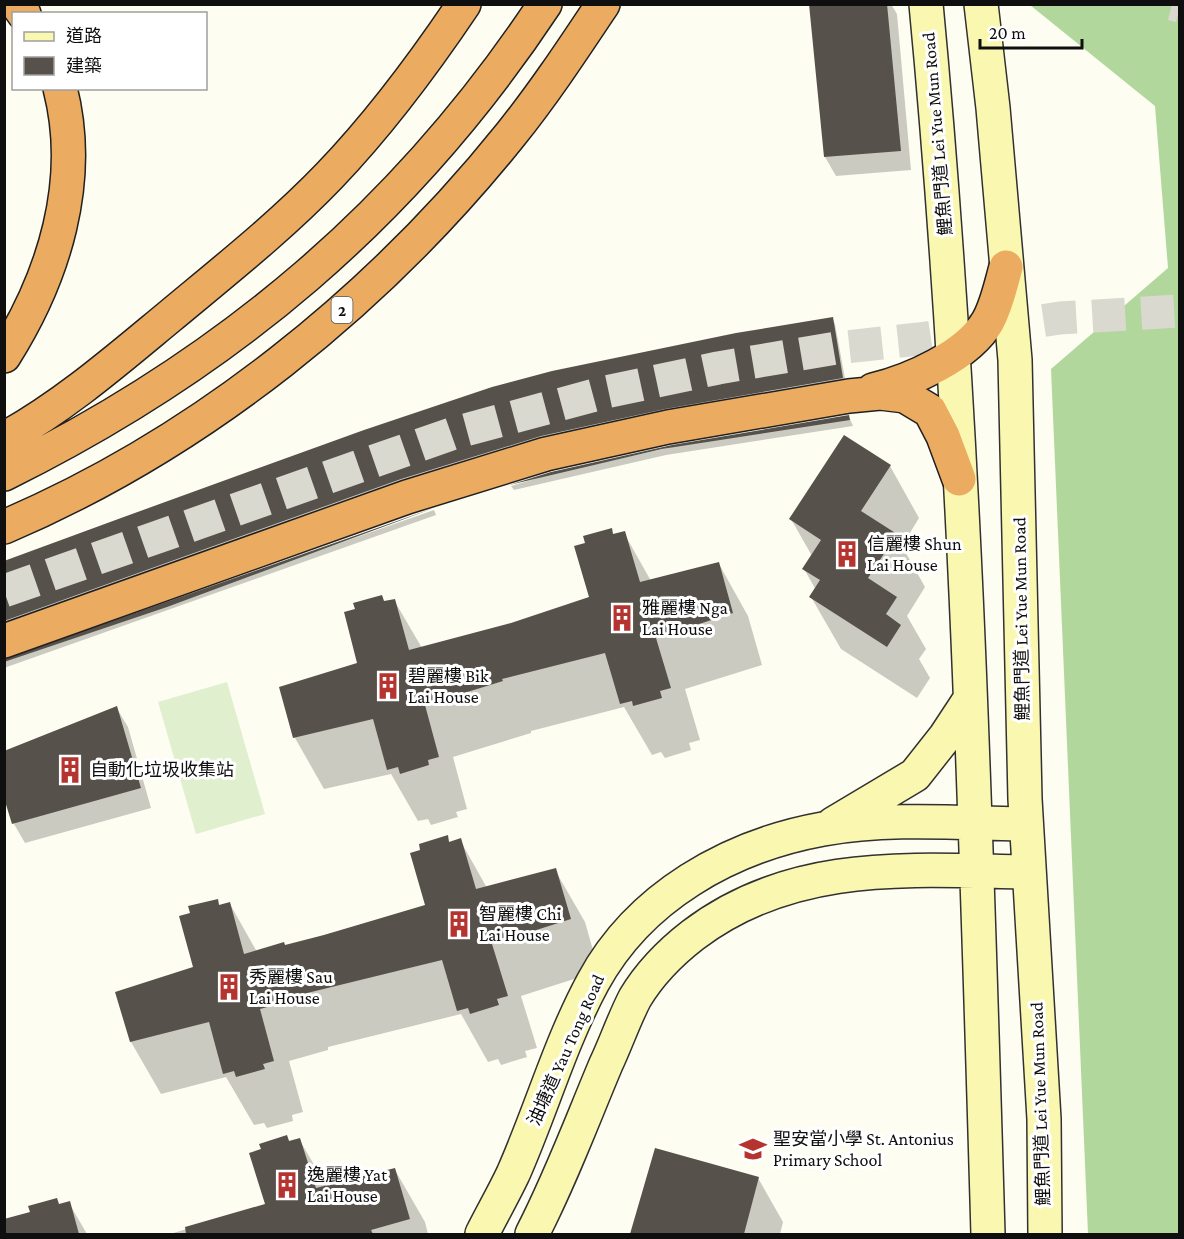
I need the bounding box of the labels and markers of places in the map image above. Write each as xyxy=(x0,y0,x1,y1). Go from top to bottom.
place label: 信麗樓 Shun Lai House xyxy=(867,534,962,575)
building icon: 信麗樓 Shun Lai House xyxy=(832,539,862,569)
place label: 雅麗樓 Nga Lai House xyxy=(642,598,728,639)
building icon: 雅麗樓 Nga Lai House xyxy=(607,603,637,633)
place label: 碧麗樓 Bik Lai House xyxy=(408,666,489,707)
building icon: 碧麗樓 Bik Lai House xyxy=(373,671,403,701)
building icon: 自動化垃圾收集站 xyxy=(55,755,85,785)
place label: 自動化垃圾收集站 xyxy=(90,760,234,780)
place label: 智麗樓 Chi Lai House xyxy=(479,904,562,945)
building icon: 智麗樓 Chi Lai House xyxy=(444,909,474,939)
place label: 秀麗樓 Sau Lai House xyxy=(249,967,333,1008)
building icon: 秀麗樓 Sau Lai House xyxy=(214,972,244,1002)
place label: 聖安當小學 St. Antonius Primary School xyxy=(773,1129,954,1170)
school or university icon: 聖安當小學 St. Antonius Primary School xyxy=(738,1134,768,1164)
place label: 逸麗樓 Yat Lai House xyxy=(307,1165,388,1206)
building icon: 逸麗樓 Yat Lai House xyxy=(272,1170,302,1200)

